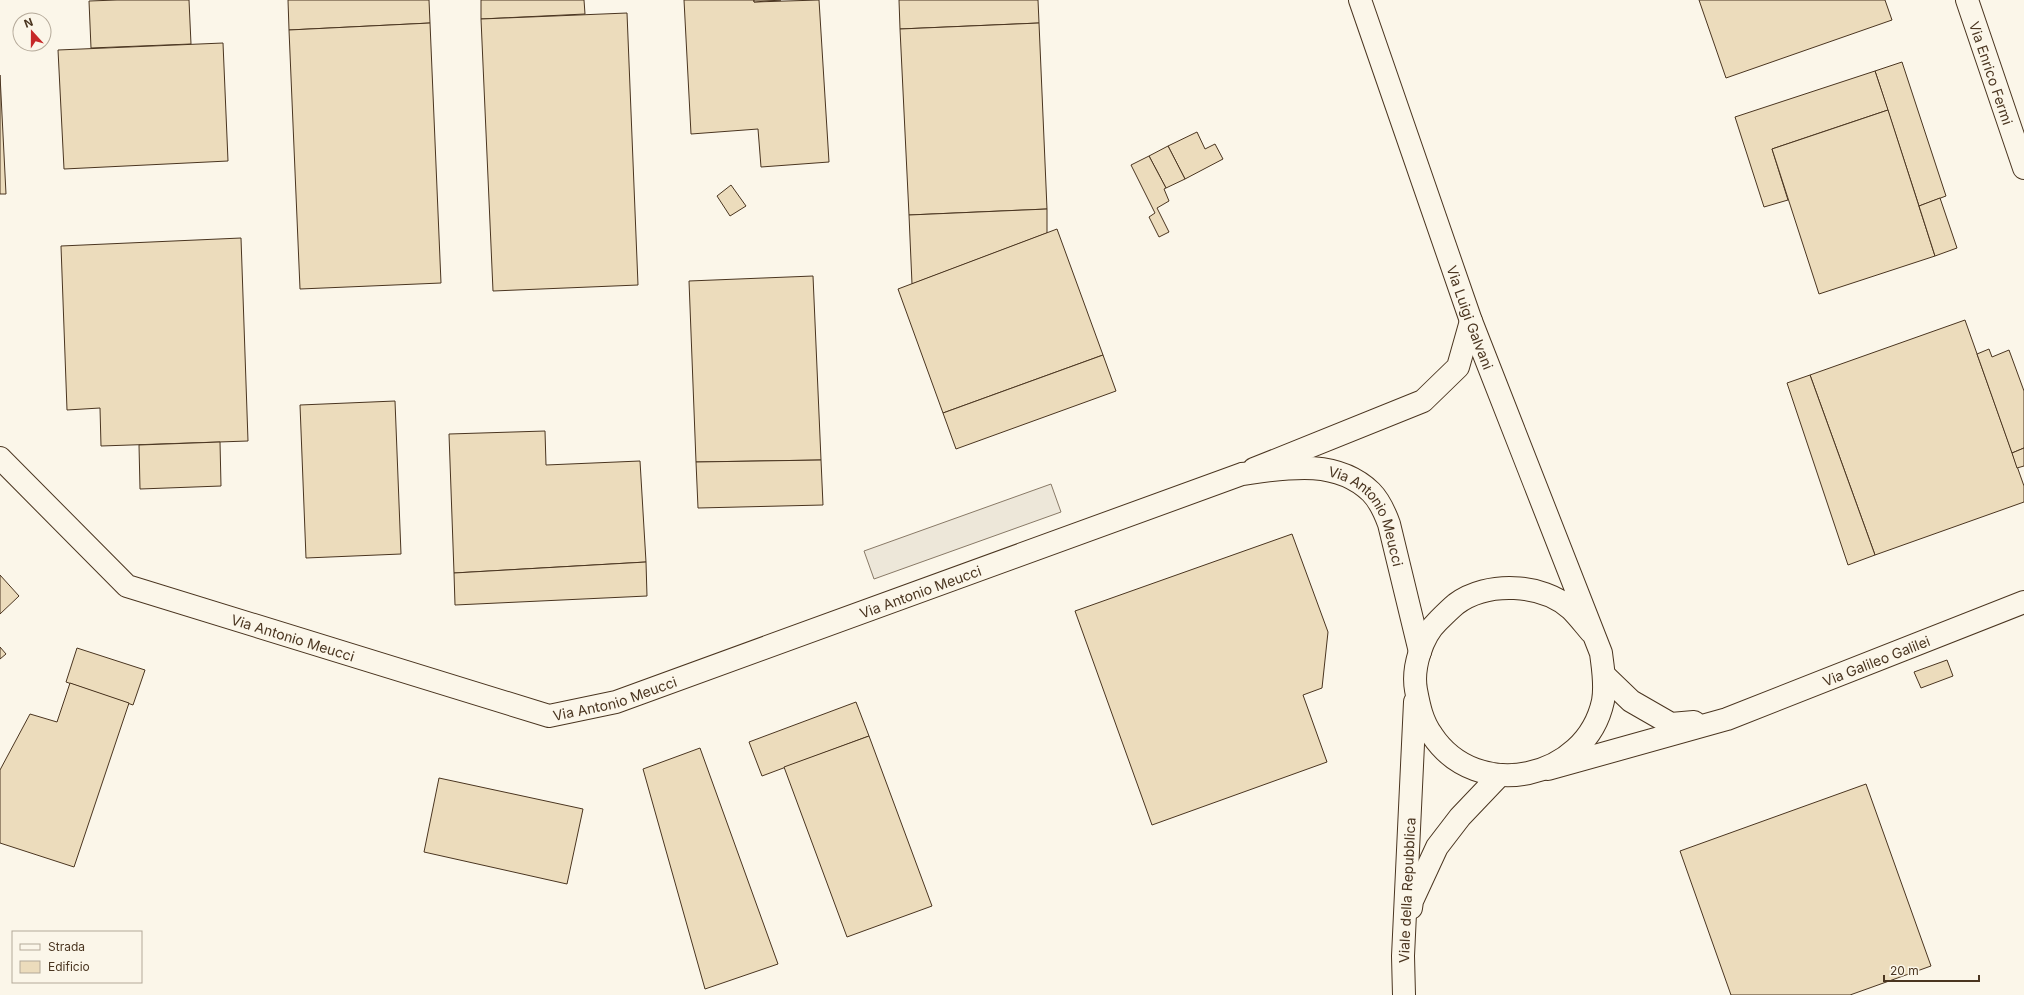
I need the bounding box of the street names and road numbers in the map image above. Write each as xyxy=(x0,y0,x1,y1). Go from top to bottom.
street label: Via Enrico Fermi xyxy=(1966,19,2017,127)
street label: Via Luigi Galvani xyxy=(1444,263,1498,372)
street label: Via Antonio Meucci xyxy=(1327,462,1407,568)
street label: Via Antonio Meucci xyxy=(857,561,983,621)
street label: Via Antonio Meucci xyxy=(229,610,357,664)
street label: Via Galileo Galilei xyxy=(1820,632,1932,689)
street label: Via Antonio Meucci xyxy=(551,672,679,723)
street label: Viale della Repubblica xyxy=(1394,817,1418,963)

